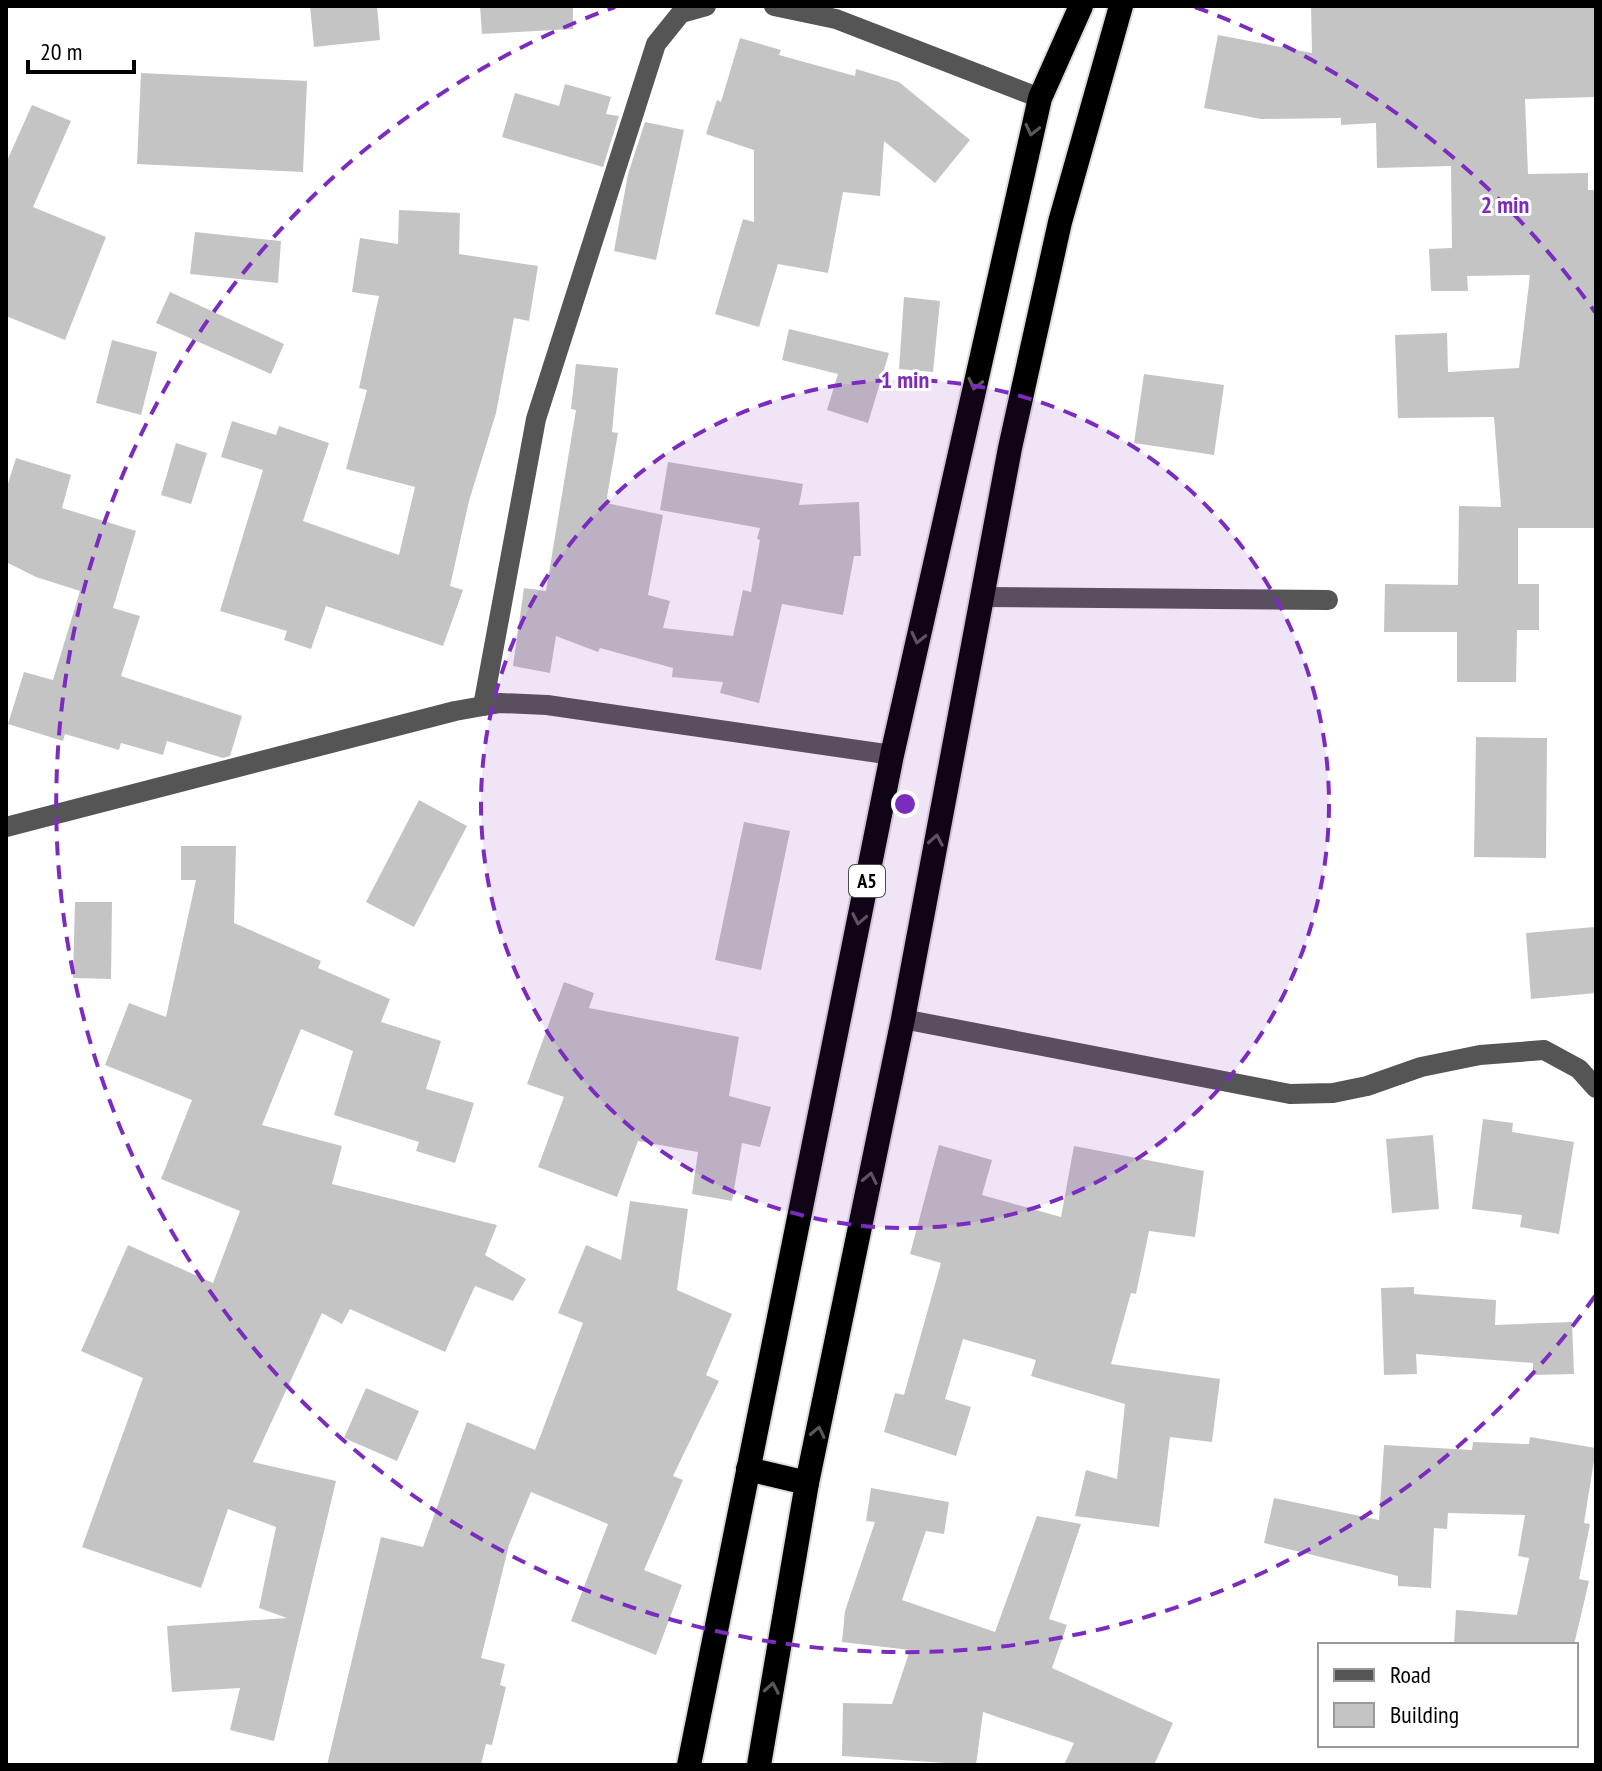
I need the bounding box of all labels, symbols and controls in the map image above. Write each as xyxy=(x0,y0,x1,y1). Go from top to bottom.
scale bar xyxy=(28,24,134,74)
text: 20 m xyxy=(40,36,82,67)
one-way arrow xyxy=(1024,123,1041,137)
text: 2 min xyxy=(1481,189,1529,220)
text: 1 min xyxy=(881,364,929,395)
one-way arrow xyxy=(967,377,984,390)
one-way arrow xyxy=(910,630,927,644)
centre of rings xyxy=(891,790,919,818)
one-way arrow xyxy=(927,833,944,847)
road number: A5 xyxy=(849,865,885,897)
one-way arrow xyxy=(851,912,868,926)
one-way arrow xyxy=(861,1171,878,1185)
one-way arrow xyxy=(809,1426,826,1439)
legend xyxy=(1318,1643,1578,1747)
text: Road xyxy=(1390,1659,1431,1690)
one-way arrow xyxy=(763,1681,780,1695)
text: Building xyxy=(1390,1699,1459,1730)

